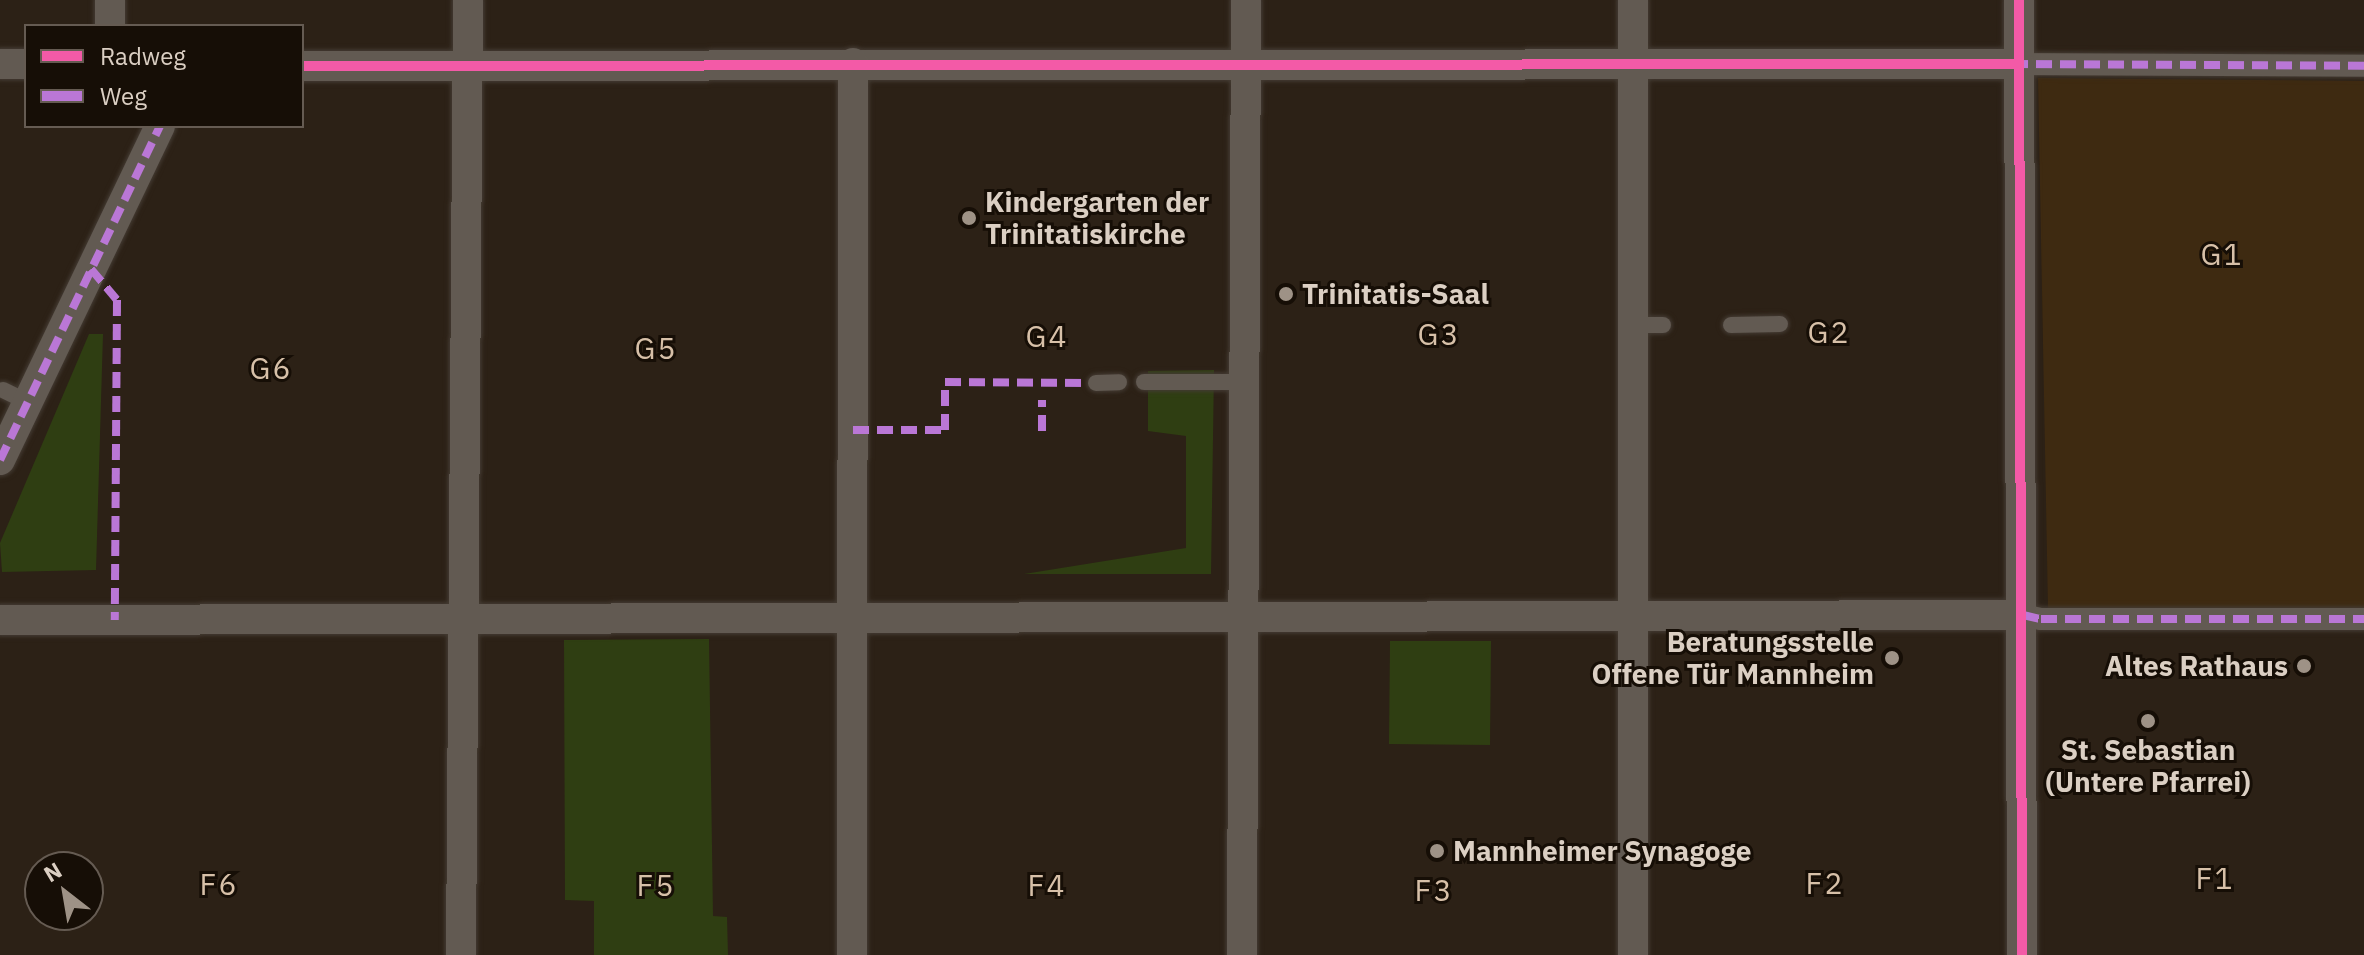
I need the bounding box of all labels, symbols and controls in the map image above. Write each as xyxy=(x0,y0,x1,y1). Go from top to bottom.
legend xyxy=(24,24,304,128)
text: Radweg xyxy=(100,40,186,72)
text: Weg xyxy=(100,80,147,112)
place label: Kindergarten der Trinitatiskirche xyxy=(985,185,1209,251)
marker: Kindergarten der Trinitatiskirche xyxy=(960,209,978,227)
district label: G1 xyxy=(2201,236,2243,272)
place label: Trinitatis-Saal xyxy=(1302,277,1489,311)
marker: Trinitatis-Saal xyxy=(1277,285,1295,303)
district label: G2 xyxy=(1808,314,1850,350)
district label: G3 xyxy=(1418,316,1460,352)
district label: G4 xyxy=(1026,318,1068,354)
district label: G5 xyxy=(635,330,677,366)
district label: G6 xyxy=(250,350,292,386)
place label: Beratungsstelle Offene Tür Mannheim xyxy=(1592,625,1874,691)
marker: Beratungsstelle Offene Tür Mannheim xyxy=(1881,647,1903,669)
place label: Altes Rathaus xyxy=(2105,649,2288,683)
marker: Altes Rathaus xyxy=(2295,657,2313,675)
marker: St. Sebastian (Untere Pfarrei) xyxy=(2139,712,2157,730)
place label: St. Sebastian (Untere Pfarrei) xyxy=(2045,733,2251,799)
place label: Mannheimer Synagoge xyxy=(1453,834,1752,868)
marker: Mannheimer Synagoge xyxy=(1428,842,1446,860)
north arrow xyxy=(24,851,104,931)
text: N xyxy=(38,855,67,888)
district label: F1 xyxy=(2196,860,2234,896)
district label: F2 xyxy=(1806,865,1844,901)
district label: F6 xyxy=(200,866,238,902)
district label: F5 xyxy=(637,867,675,903)
district label: F4 xyxy=(1028,867,1066,903)
district label: F3 xyxy=(1415,872,1453,908)

